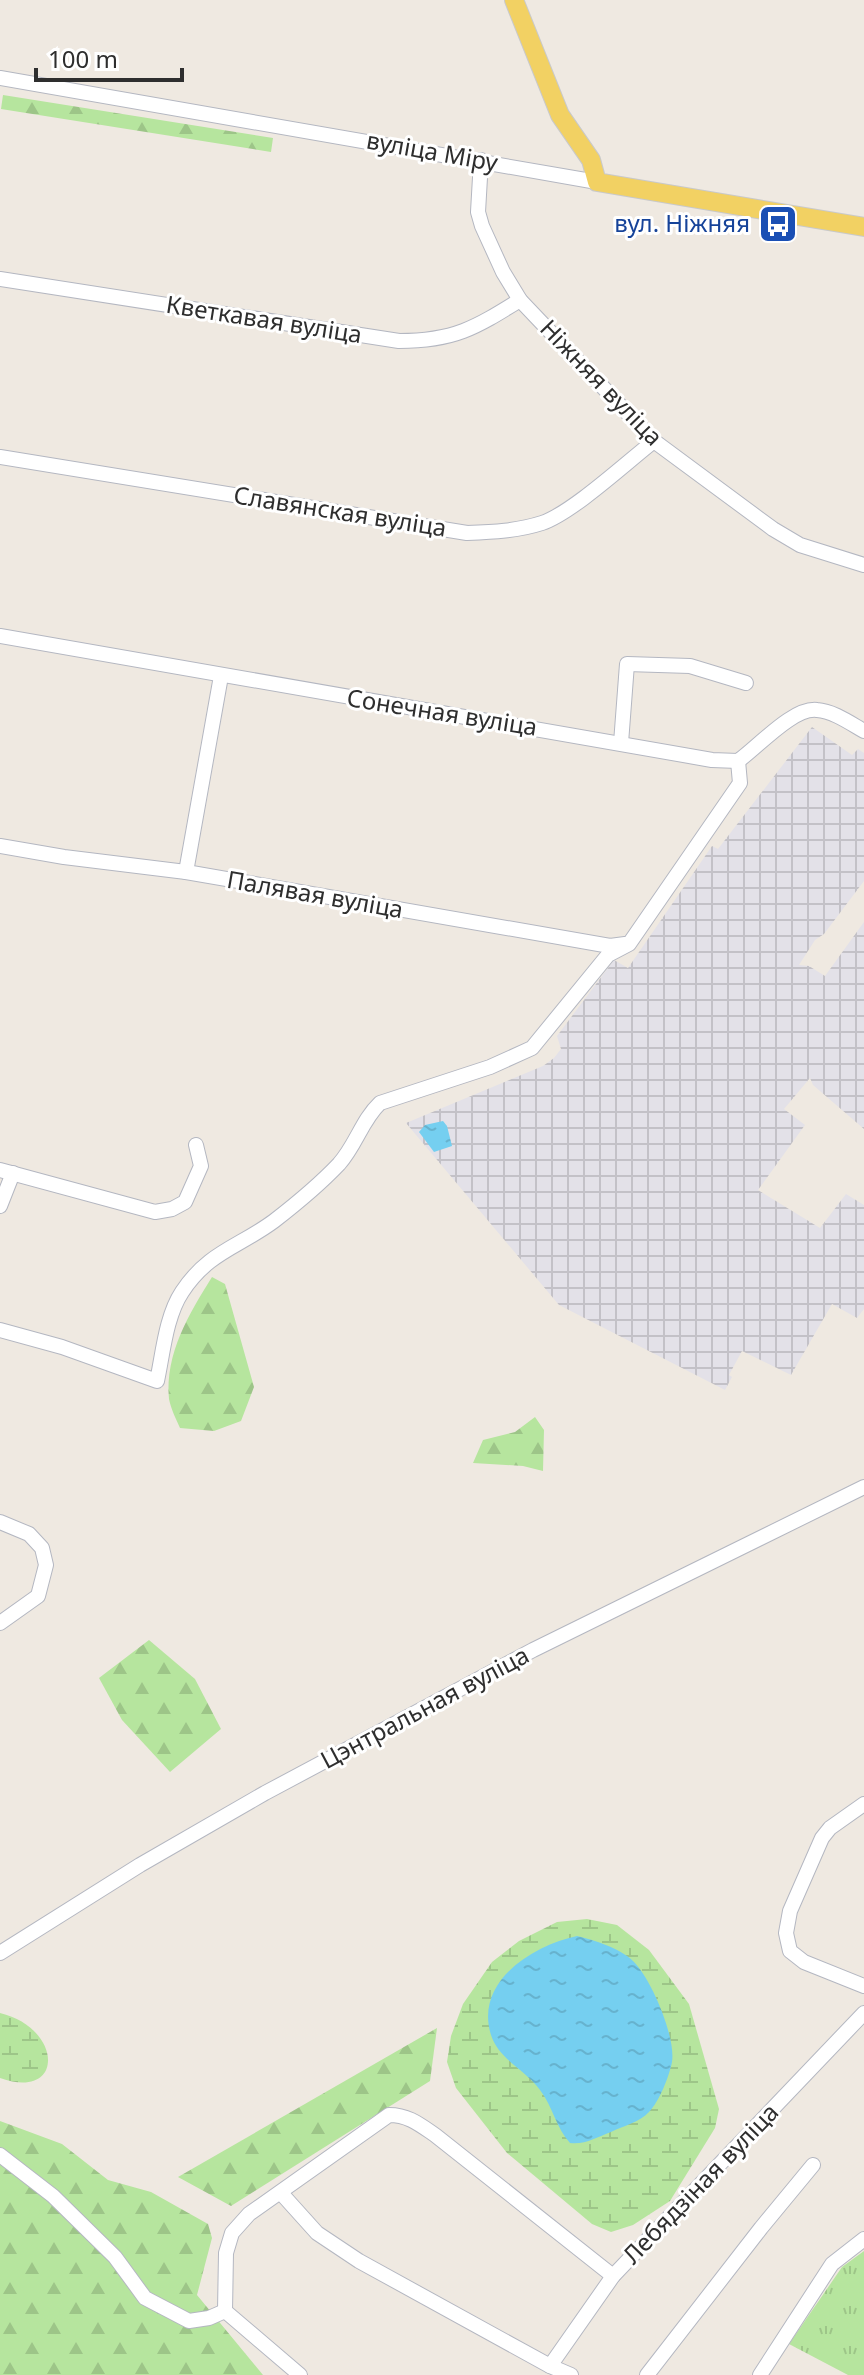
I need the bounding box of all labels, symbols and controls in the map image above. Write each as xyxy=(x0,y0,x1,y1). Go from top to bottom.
scale bar xyxy=(36,32,182,82)
text: 100 m xyxy=(48,42,118,75)
street label: вуліца Міру xyxy=(364,123,501,178)
bus stop icon: вул. Ніжняя xyxy=(757,203,799,245)
place label: вул. Ніжняя xyxy=(614,206,750,239)
street label: Кветкавая вуліца xyxy=(164,287,365,350)
street label: Ніжняя вуліца xyxy=(533,312,671,452)
street label: Славянская вуліца xyxy=(231,477,449,544)
street label: Сонечная вуліца xyxy=(345,680,540,743)
street label: Палявая вуліца xyxy=(225,862,406,925)
street label: Цэнтральная вуліца xyxy=(314,1638,534,1776)
street label: Лебядзіная вуліца xyxy=(615,2096,785,2270)

